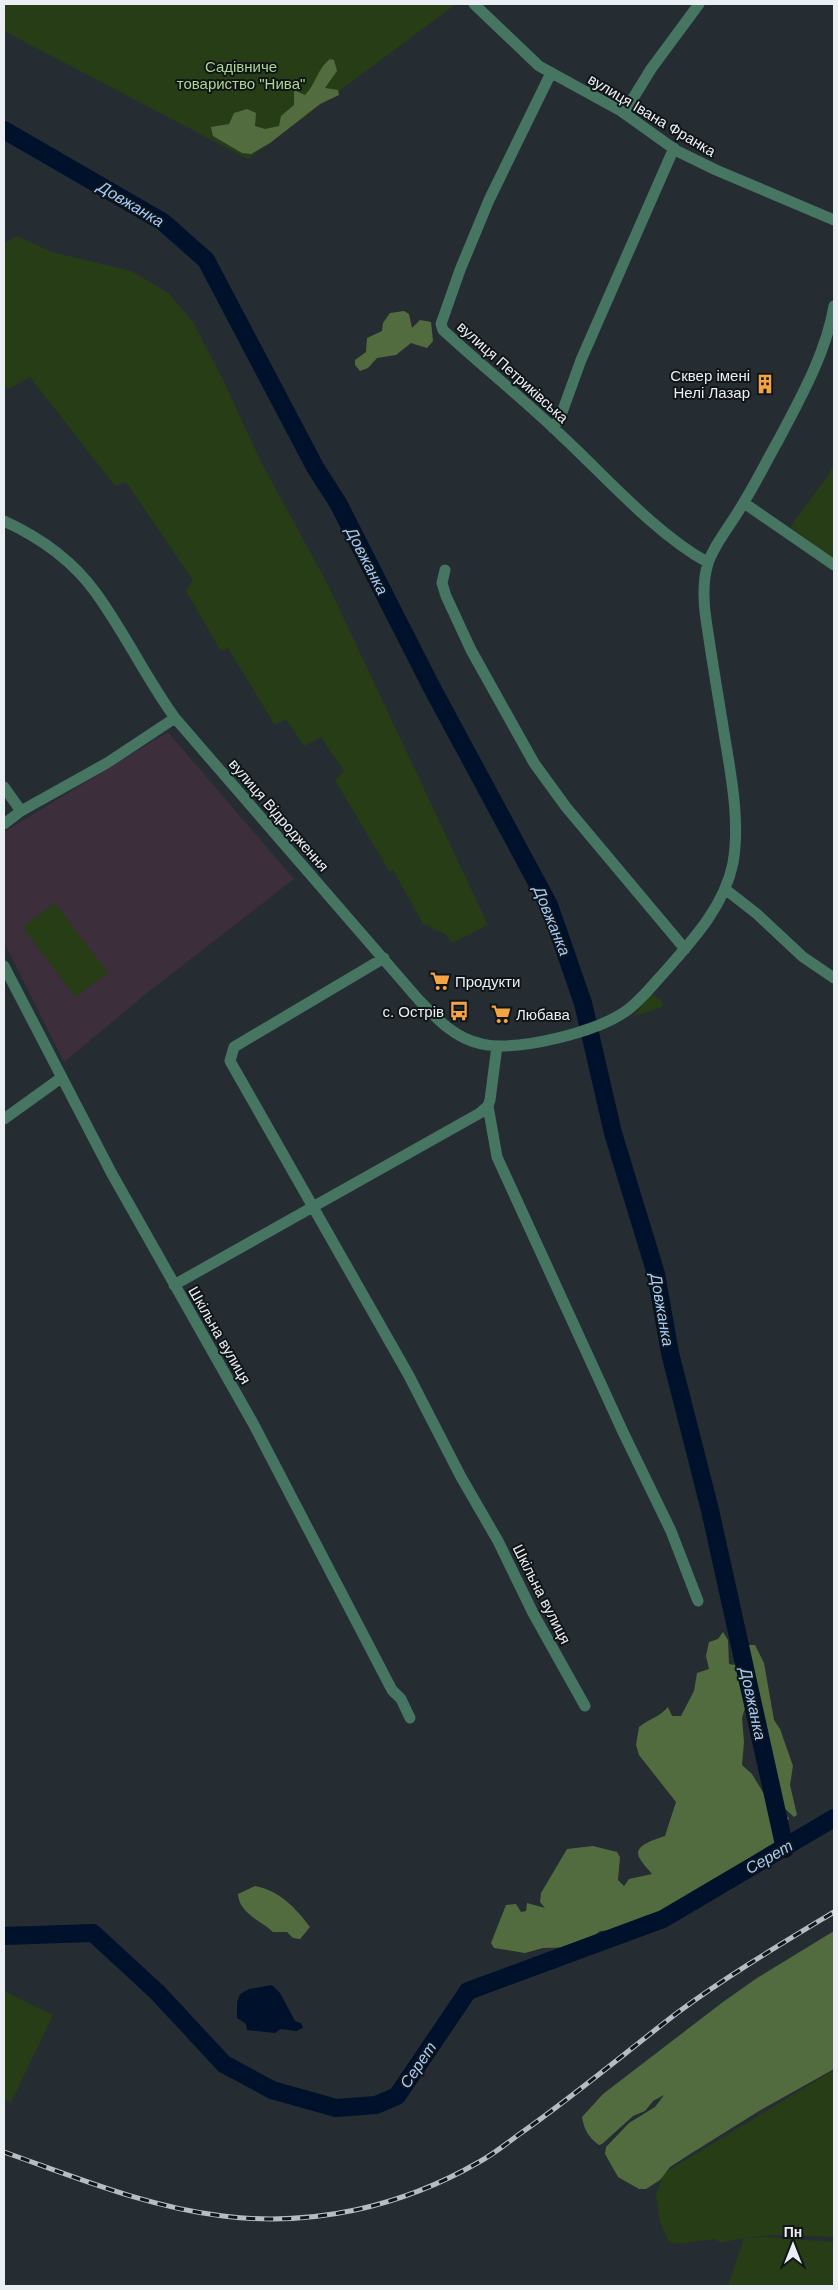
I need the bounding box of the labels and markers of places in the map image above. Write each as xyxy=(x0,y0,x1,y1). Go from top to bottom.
place label: Сквер імені Нелі Лазар xyxy=(670,367,750,401)
building icon: Сквер імені Нелі Лазар xyxy=(754,373,776,395)
supermarket icon: Продукти xyxy=(429,970,451,992)
place label: Продукти xyxy=(455,973,520,990)
bus stop icon: с. Острів xyxy=(448,1000,470,1022)
place label: с. Острів xyxy=(382,1003,444,1020)
supermarket icon: Любава xyxy=(490,1003,512,1025)
place label: Любава xyxy=(516,1006,570,1023)

